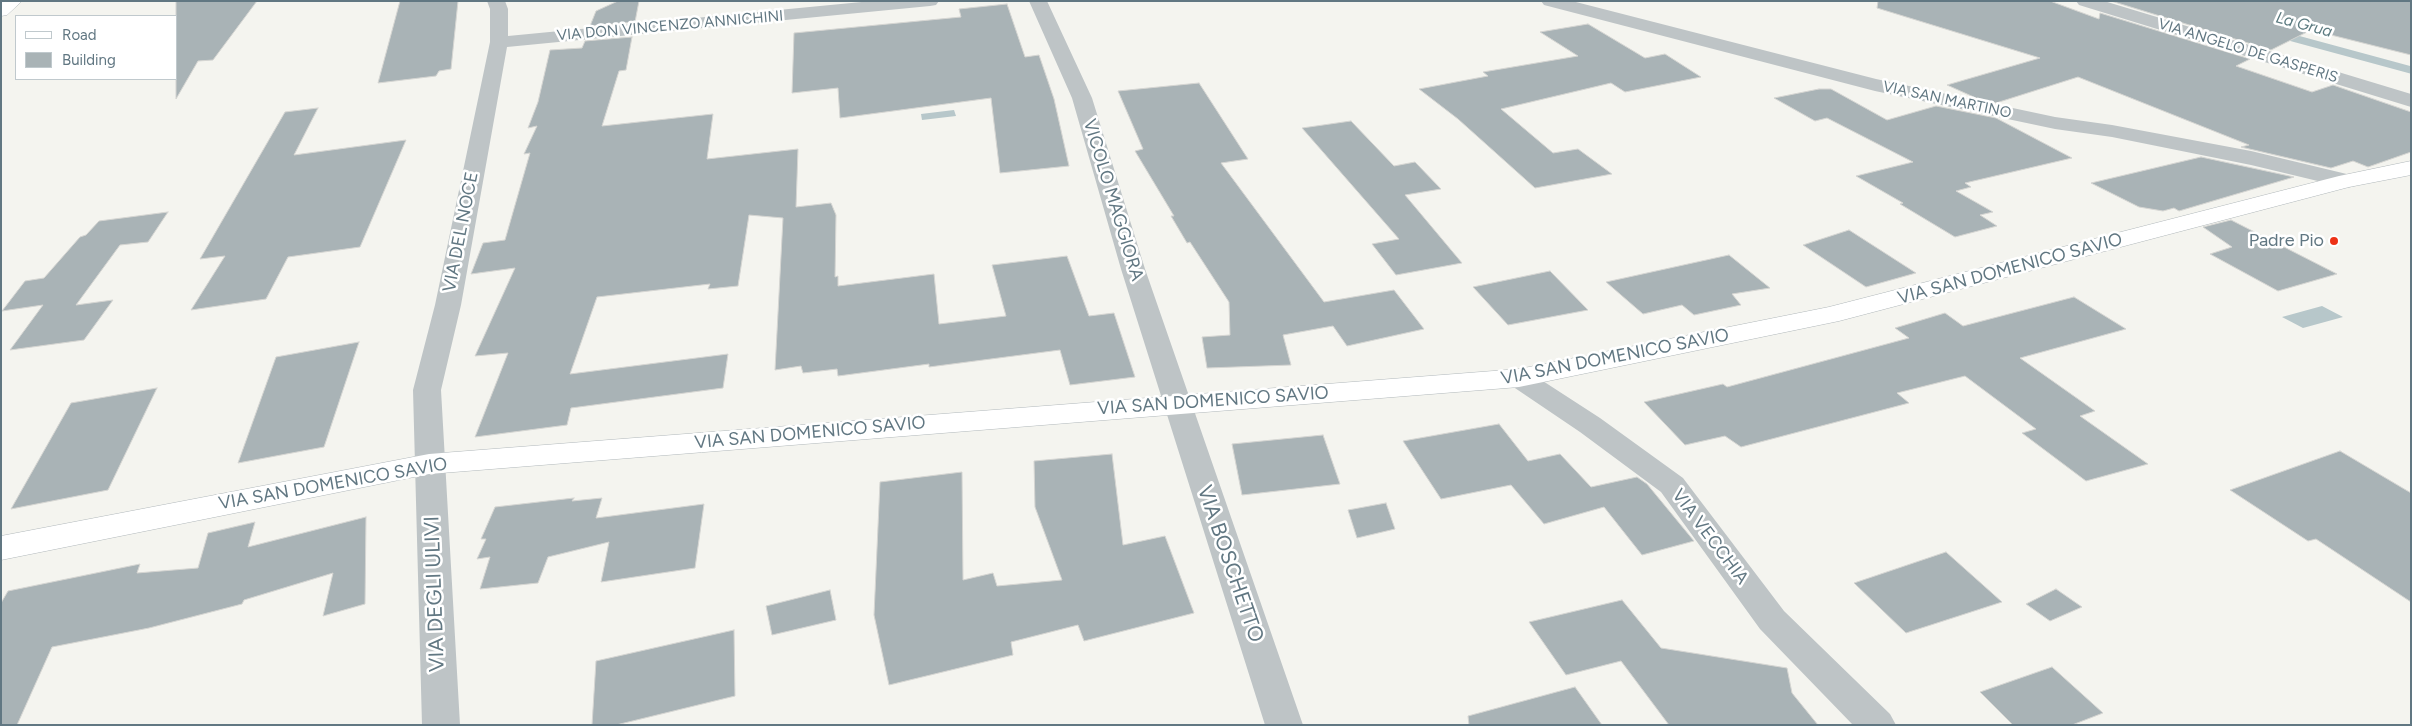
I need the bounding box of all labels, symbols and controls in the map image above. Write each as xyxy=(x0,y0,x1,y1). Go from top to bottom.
street label: VIA DON VINCENZO ANNICHINI xyxy=(556,7,784,45)
water label: La Grua xyxy=(2274,8,2334,42)
legend xyxy=(15,15,178,80)
street label: VIA ANGELO DE GASPERIS xyxy=(2156,15,2340,87)
text: Road xyxy=(62,26,97,44)
text: Building xyxy=(62,51,116,69)
street label: VIA SAN MARTINO xyxy=(1881,78,2013,122)
street label: VICOLO MAGGIORA xyxy=(1078,116,1148,284)
street label: VIA DEL NOCE xyxy=(439,170,483,294)
street label: VIA SAN DOMENICO SAVIO xyxy=(1895,229,2125,309)
place label: Padre Pio xyxy=(2249,230,2324,252)
marker: Padre Pio xyxy=(2328,235,2340,247)
street label: VIA SAN DOMENICO SAVIO xyxy=(1499,324,1731,390)
street label: VIA SAN DOMENICO SAVIO xyxy=(1097,382,1329,420)
street label: VIA SAN DOMENICO SAVIO xyxy=(694,412,926,454)
street label: VIA SAN DOMENICO SAVIO xyxy=(217,453,449,515)
street label: VIA BOSCHETTO xyxy=(1191,482,1269,646)
street label: VIA VECCHIA xyxy=(1667,485,1753,589)
street label: VIA DEGLI ULIVI xyxy=(420,516,450,672)

